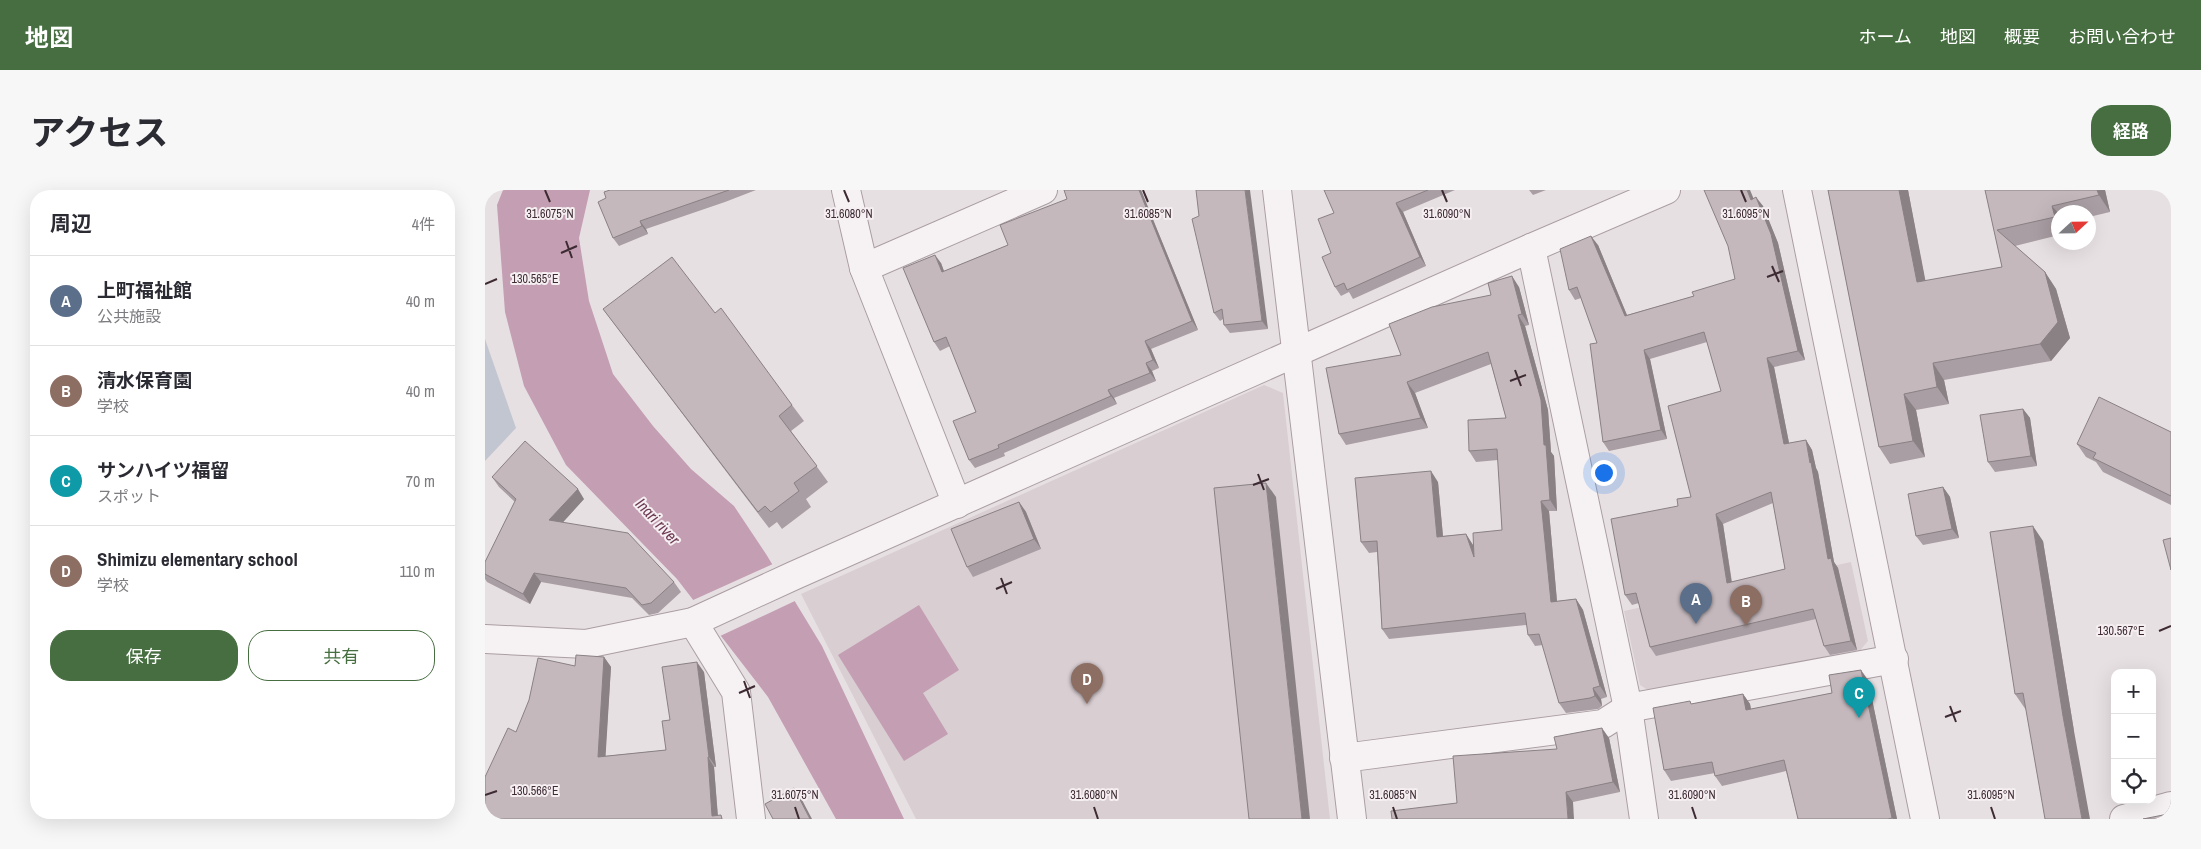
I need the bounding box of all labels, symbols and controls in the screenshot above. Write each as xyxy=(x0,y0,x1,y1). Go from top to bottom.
text: 地図 xyxy=(25,21,73,53)
text: ホーム xyxy=(1859,24,1912,49)
text: 地図 xyxy=(1940,24,1976,49)
text: 概要 xyxy=(2004,24,2040,49)
text: お問い合わせ xyxy=(2068,24,2176,49)
button: 経路 xyxy=(2091,105,2171,156)
text: アクセス xyxy=(30,109,168,156)
north arrow xyxy=(2051,205,2096,250)
text: 31.6075°N xyxy=(526,206,574,222)
text: 31.6080°N xyxy=(825,206,873,222)
text: 31.6085°N xyxy=(1124,206,1172,222)
text: 31.6090°N xyxy=(1423,206,1471,222)
text: 31.6095°N xyxy=(1722,206,1770,222)
text: 周辺 xyxy=(50,209,92,238)
text: 4件 xyxy=(412,213,435,235)
text: 130.565°E xyxy=(512,271,558,287)
text: 上町福祉館 xyxy=(97,277,192,303)
text: A xyxy=(61,290,71,312)
text: 40 m xyxy=(406,290,435,312)
text: 公共施設 xyxy=(97,305,161,327)
text: 清水保育園 xyxy=(97,367,192,393)
text: B xyxy=(61,380,71,402)
text: 40 m xyxy=(406,380,435,402)
text: 学校 xyxy=(97,395,129,417)
text: サンハイツ福留 xyxy=(97,457,230,483)
your location xyxy=(1591,460,1617,486)
text: C xyxy=(61,470,71,492)
text: 70 m xyxy=(406,470,435,492)
text: スポット xyxy=(97,485,161,507)
water label: Inari river xyxy=(631,493,686,549)
text: Shimizu elementary school xyxy=(97,546,298,572)
text: D xyxy=(61,560,71,582)
text: 110 m xyxy=(399,560,435,582)
text: 学校 xyxy=(97,574,129,596)
pin: A xyxy=(1680,583,1712,624)
pin: B xyxy=(1730,585,1762,626)
text: 130.567°E xyxy=(2098,623,2144,639)
button: 保存 xyxy=(50,630,238,681)
button: 共有 xyxy=(248,630,435,681)
pin: D xyxy=(1071,663,1103,704)
map controls xyxy=(2111,669,2156,804)
button: + xyxy=(2111,669,2156,714)
pin: C xyxy=(1843,677,1875,718)
button: − xyxy=(2111,714,2156,759)
button: locate xyxy=(2111,759,2156,804)
text: 130.566°E xyxy=(512,783,558,799)
text: 31.6075°N xyxy=(771,787,819,803)
text: 31.6080°N xyxy=(1070,787,1118,803)
text: 31.6085°N xyxy=(1369,787,1417,803)
text: 31.6090°N xyxy=(1668,787,1716,803)
text: 31.6095°N xyxy=(1967,787,2015,803)

